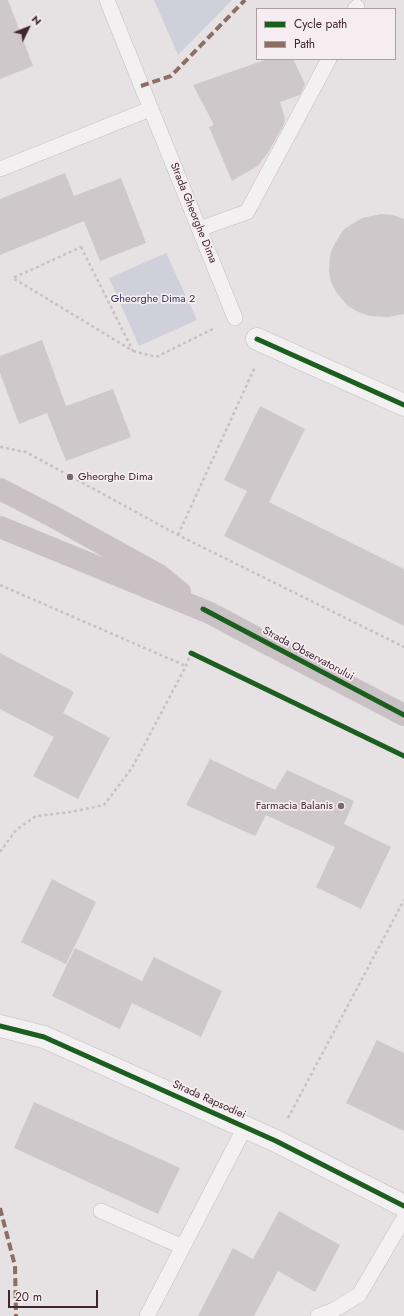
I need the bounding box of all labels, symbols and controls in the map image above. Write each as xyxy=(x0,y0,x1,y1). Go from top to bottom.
north arrow xyxy=(8,8,48,48)
legend xyxy=(256,8,396,60)
text: N xyxy=(28,11,46,28)
text: Cycle path xyxy=(294,15,347,33)
text: Path xyxy=(294,35,315,53)
street label: Strada Gheorghe Dima xyxy=(167,161,219,265)
park label: Gheorghe Dima 2 xyxy=(111,292,195,306)
place label: Gheorghe Dima xyxy=(78,470,153,484)
marker: Gheorghe Dima xyxy=(65,472,75,482)
street label: Strada Observatorului xyxy=(260,624,356,684)
place label: Farmacia Balanis xyxy=(256,799,333,813)
marker: Farmacia Balanis xyxy=(336,801,346,811)
street label: Strada Rapsodiei xyxy=(171,1078,247,1122)
scale bar xyxy=(10,1282,100,1308)
text: 20 m xyxy=(15,1288,42,1306)

